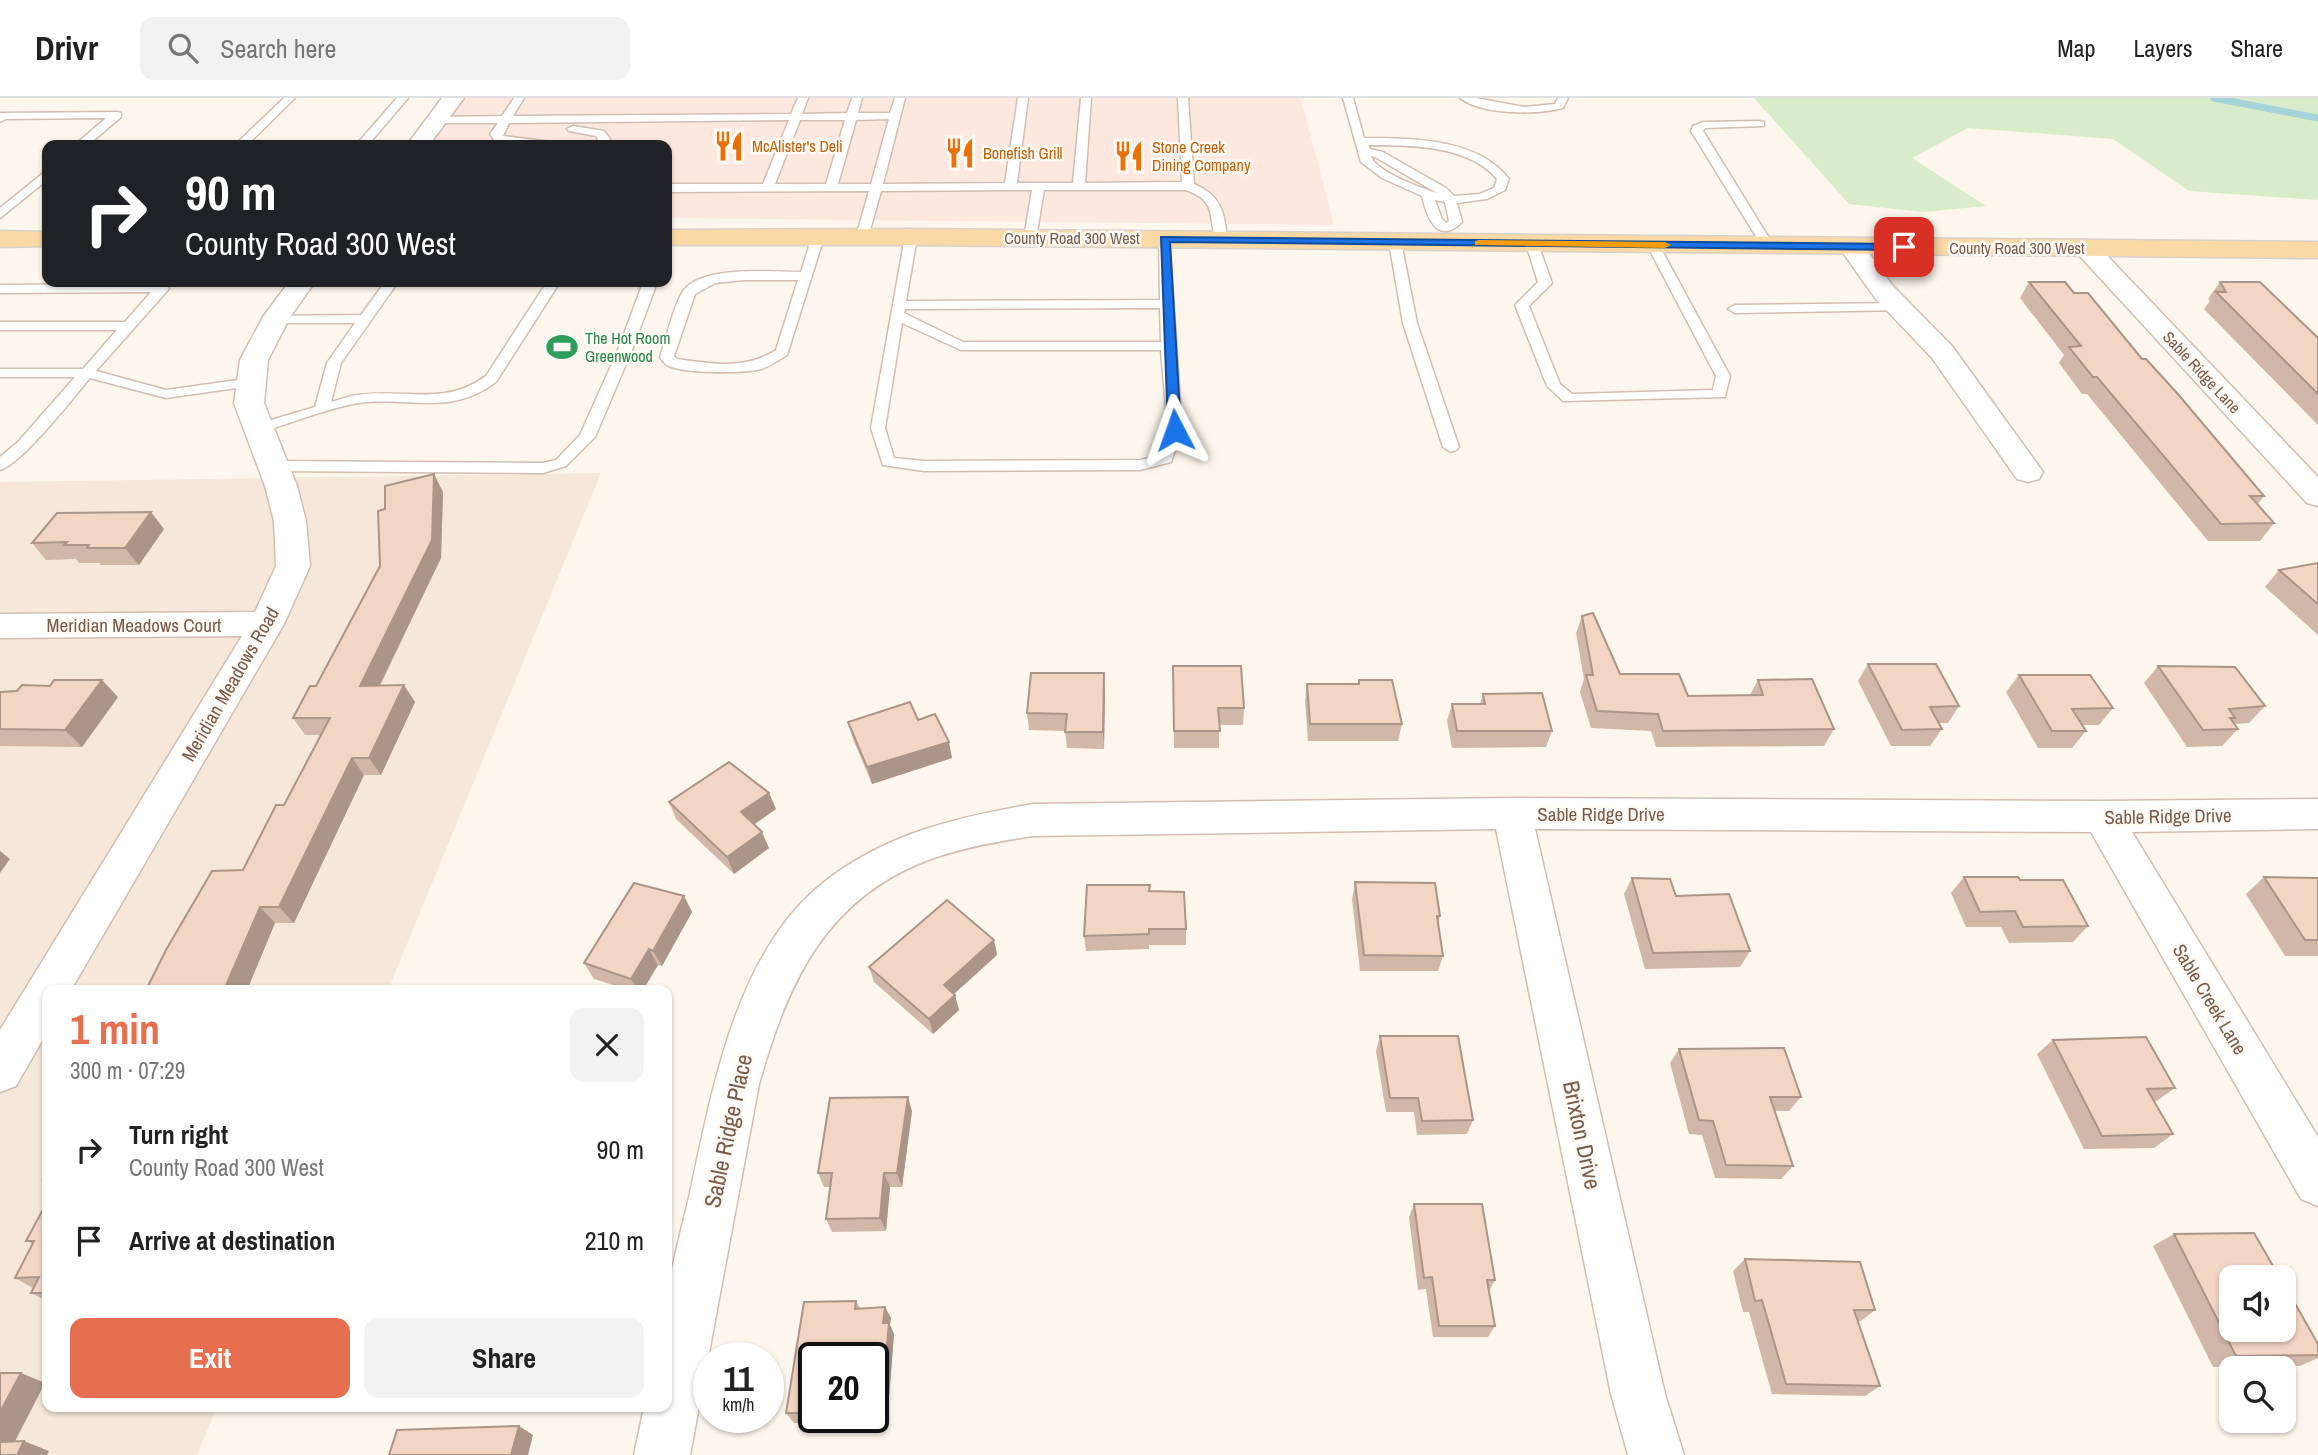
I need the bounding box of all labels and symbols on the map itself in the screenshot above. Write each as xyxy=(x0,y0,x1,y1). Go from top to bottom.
restaurant icon: McAlister's Deli xyxy=(712,129,746,163)
place label: McAlister's Deli xyxy=(752,135,843,157)
restaurant icon: Bonefish Grill xyxy=(943,136,977,170)
place label: Stone Creek Dining Company xyxy=(1152,136,1251,176)
restaurant icon: Stone Creek Dining Company xyxy=(1112,139,1146,173)
place label: Bonefish Grill xyxy=(983,142,1063,164)
pin xyxy=(1874,217,1934,277)
street label: County Road 300 West xyxy=(1004,227,1140,249)
street label: County Road 300 West xyxy=(1949,237,2085,259)
street label: Sable Ridge Lane xyxy=(2158,326,2246,418)
place label: The Hot Room Greenwood xyxy=(585,327,670,367)
sports icon: The Hot Room Greenwood xyxy=(545,330,579,364)
position arrow xyxy=(1138,393,1212,467)
street label: Meridian Meadows Road xyxy=(175,602,285,766)
street label: Meridian Meadows Court xyxy=(47,612,222,638)
street label: Sable Ridge Drive xyxy=(1537,801,1665,827)
street label: Sable Ridge Drive xyxy=(2104,802,2232,830)
street label: Sable Creek Lane xyxy=(2167,939,2253,1059)
street label: Sable Ridge Place xyxy=(696,1051,759,1211)
street label: Brixton Drive xyxy=(1556,1078,1609,1192)
speed limit sign: 20 xyxy=(798,1342,889,1433)

